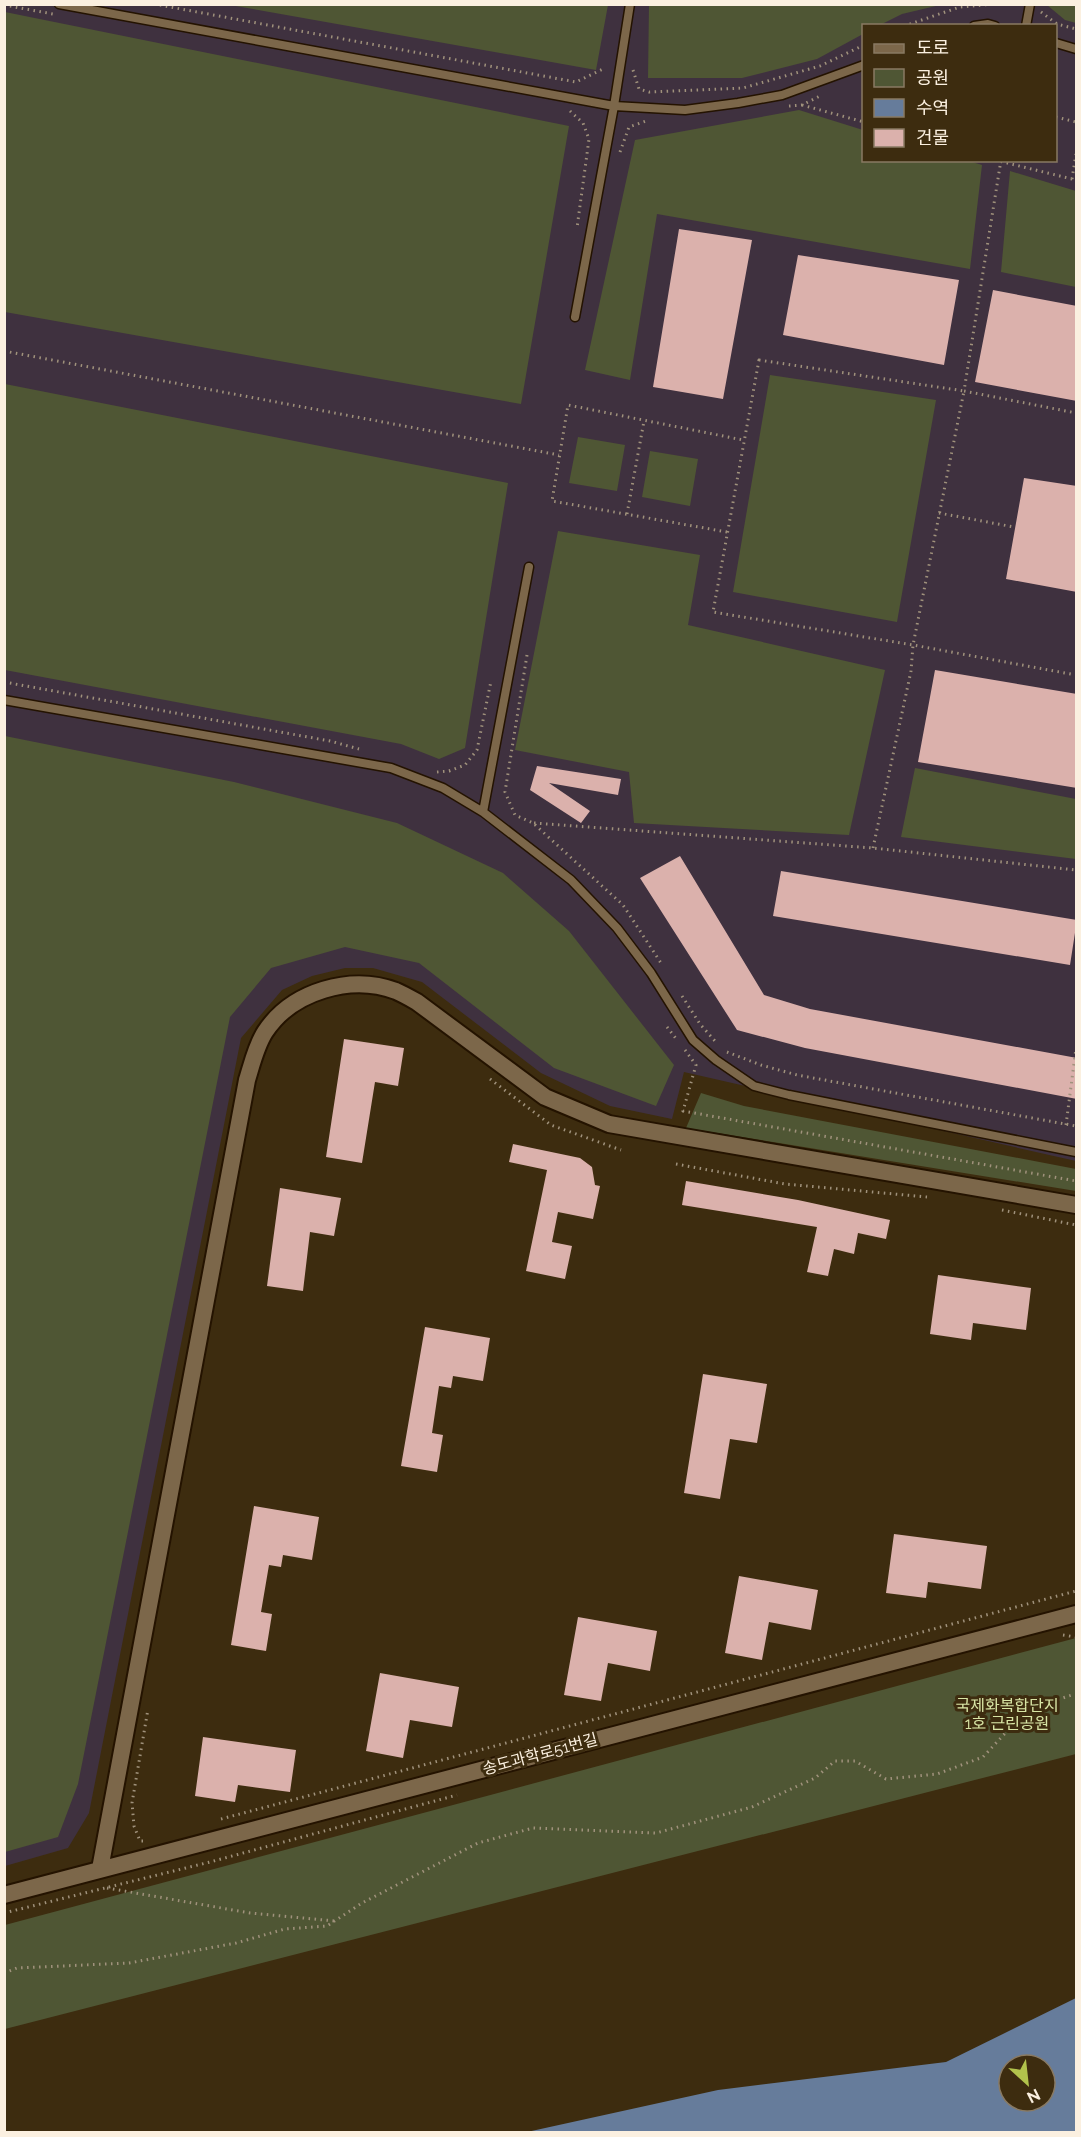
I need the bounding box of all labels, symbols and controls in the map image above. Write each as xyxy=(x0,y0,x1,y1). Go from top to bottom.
legend xyxy=(862,24,1057,162)
text: 도로 xyxy=(916,37,949,58)
text: 공원 xyxy=(916,67,949,88)
text: 수역 xyxy=(916,97,949,118)
text: 건물 xyxy=(916,127,949,148)
park label: 국제화복합단지 1호 근린공원 xyxy=(955,1696,1059,1733)
street label: 송도과학로51번길 xyxy=(480,1729,600,1779)
north arrow xyxy=(997,2053,1057,2113)
text: N xyxy=(1024,2085,1043,2107)

